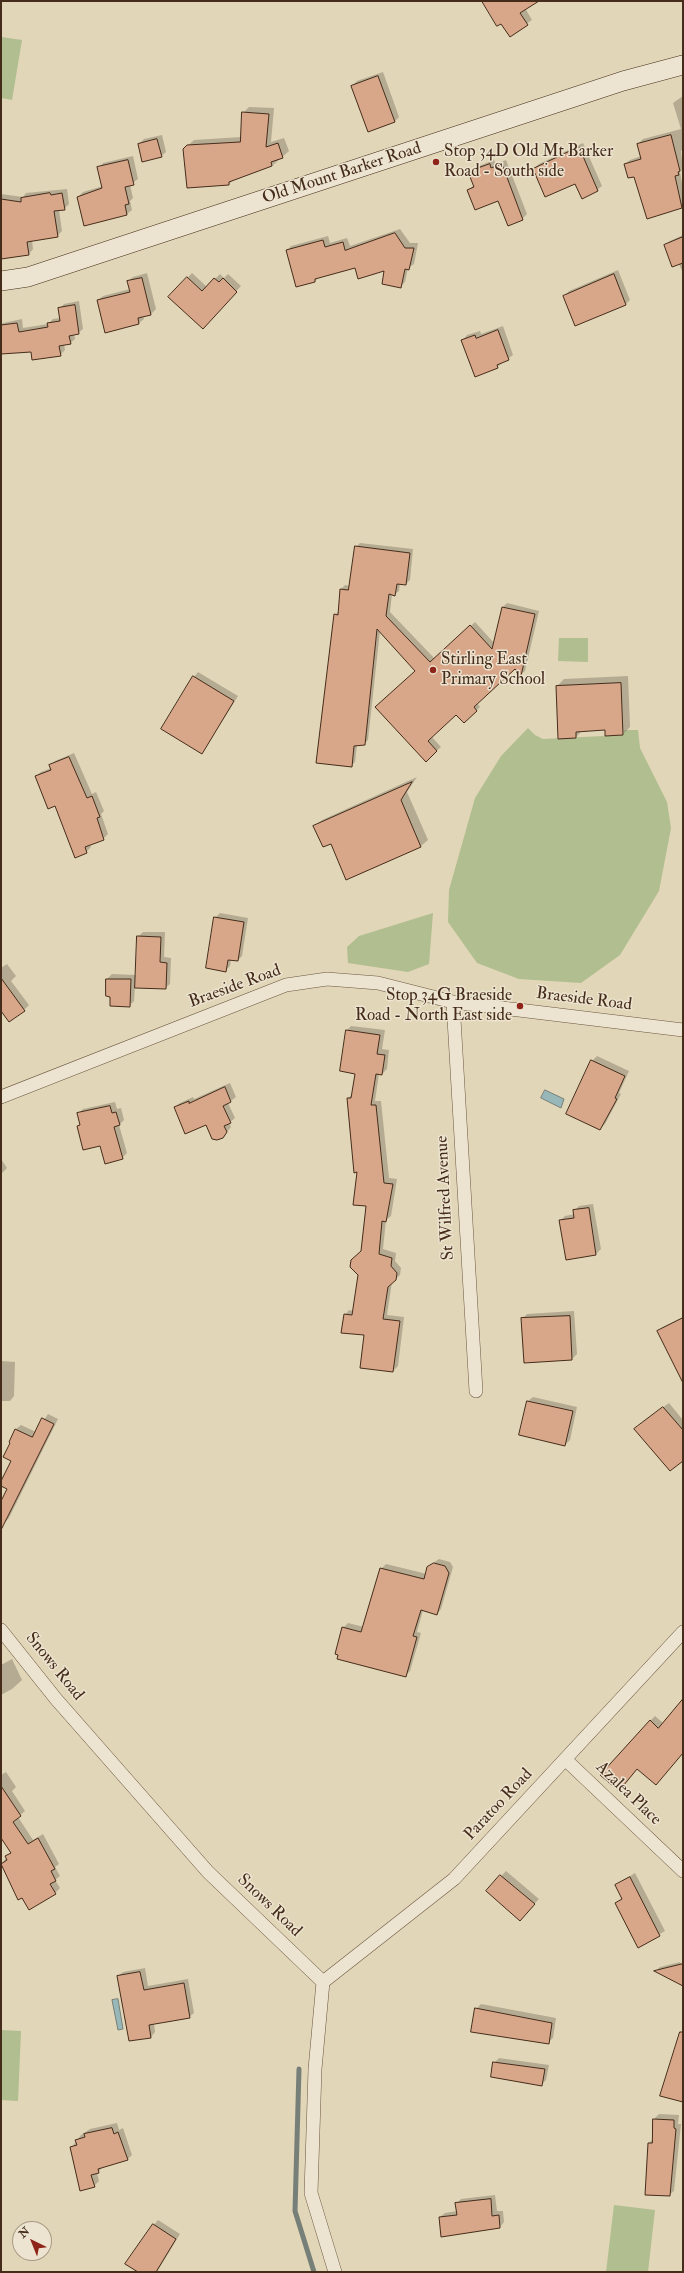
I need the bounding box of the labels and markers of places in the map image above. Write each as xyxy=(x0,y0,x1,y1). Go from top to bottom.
place label: Stop 34D Old Mt Barker Road - South side xyxy=(444,142,613,182)
marker: Stop 34D Old Mt Barker Road - South side xyxy=(431,157,441,167)
place label: Stirling East Primary School xyxy=(441,650,545,690)
marker: Stirling East Primary School xyxy=(428,665,438,675)
place label: Stop 34G Braeside Road - North East side xyxy=(355,986,512,1026)
marker: Stop 34G Braeside Road - North East side xyxy=(515,1001,525,1011)

